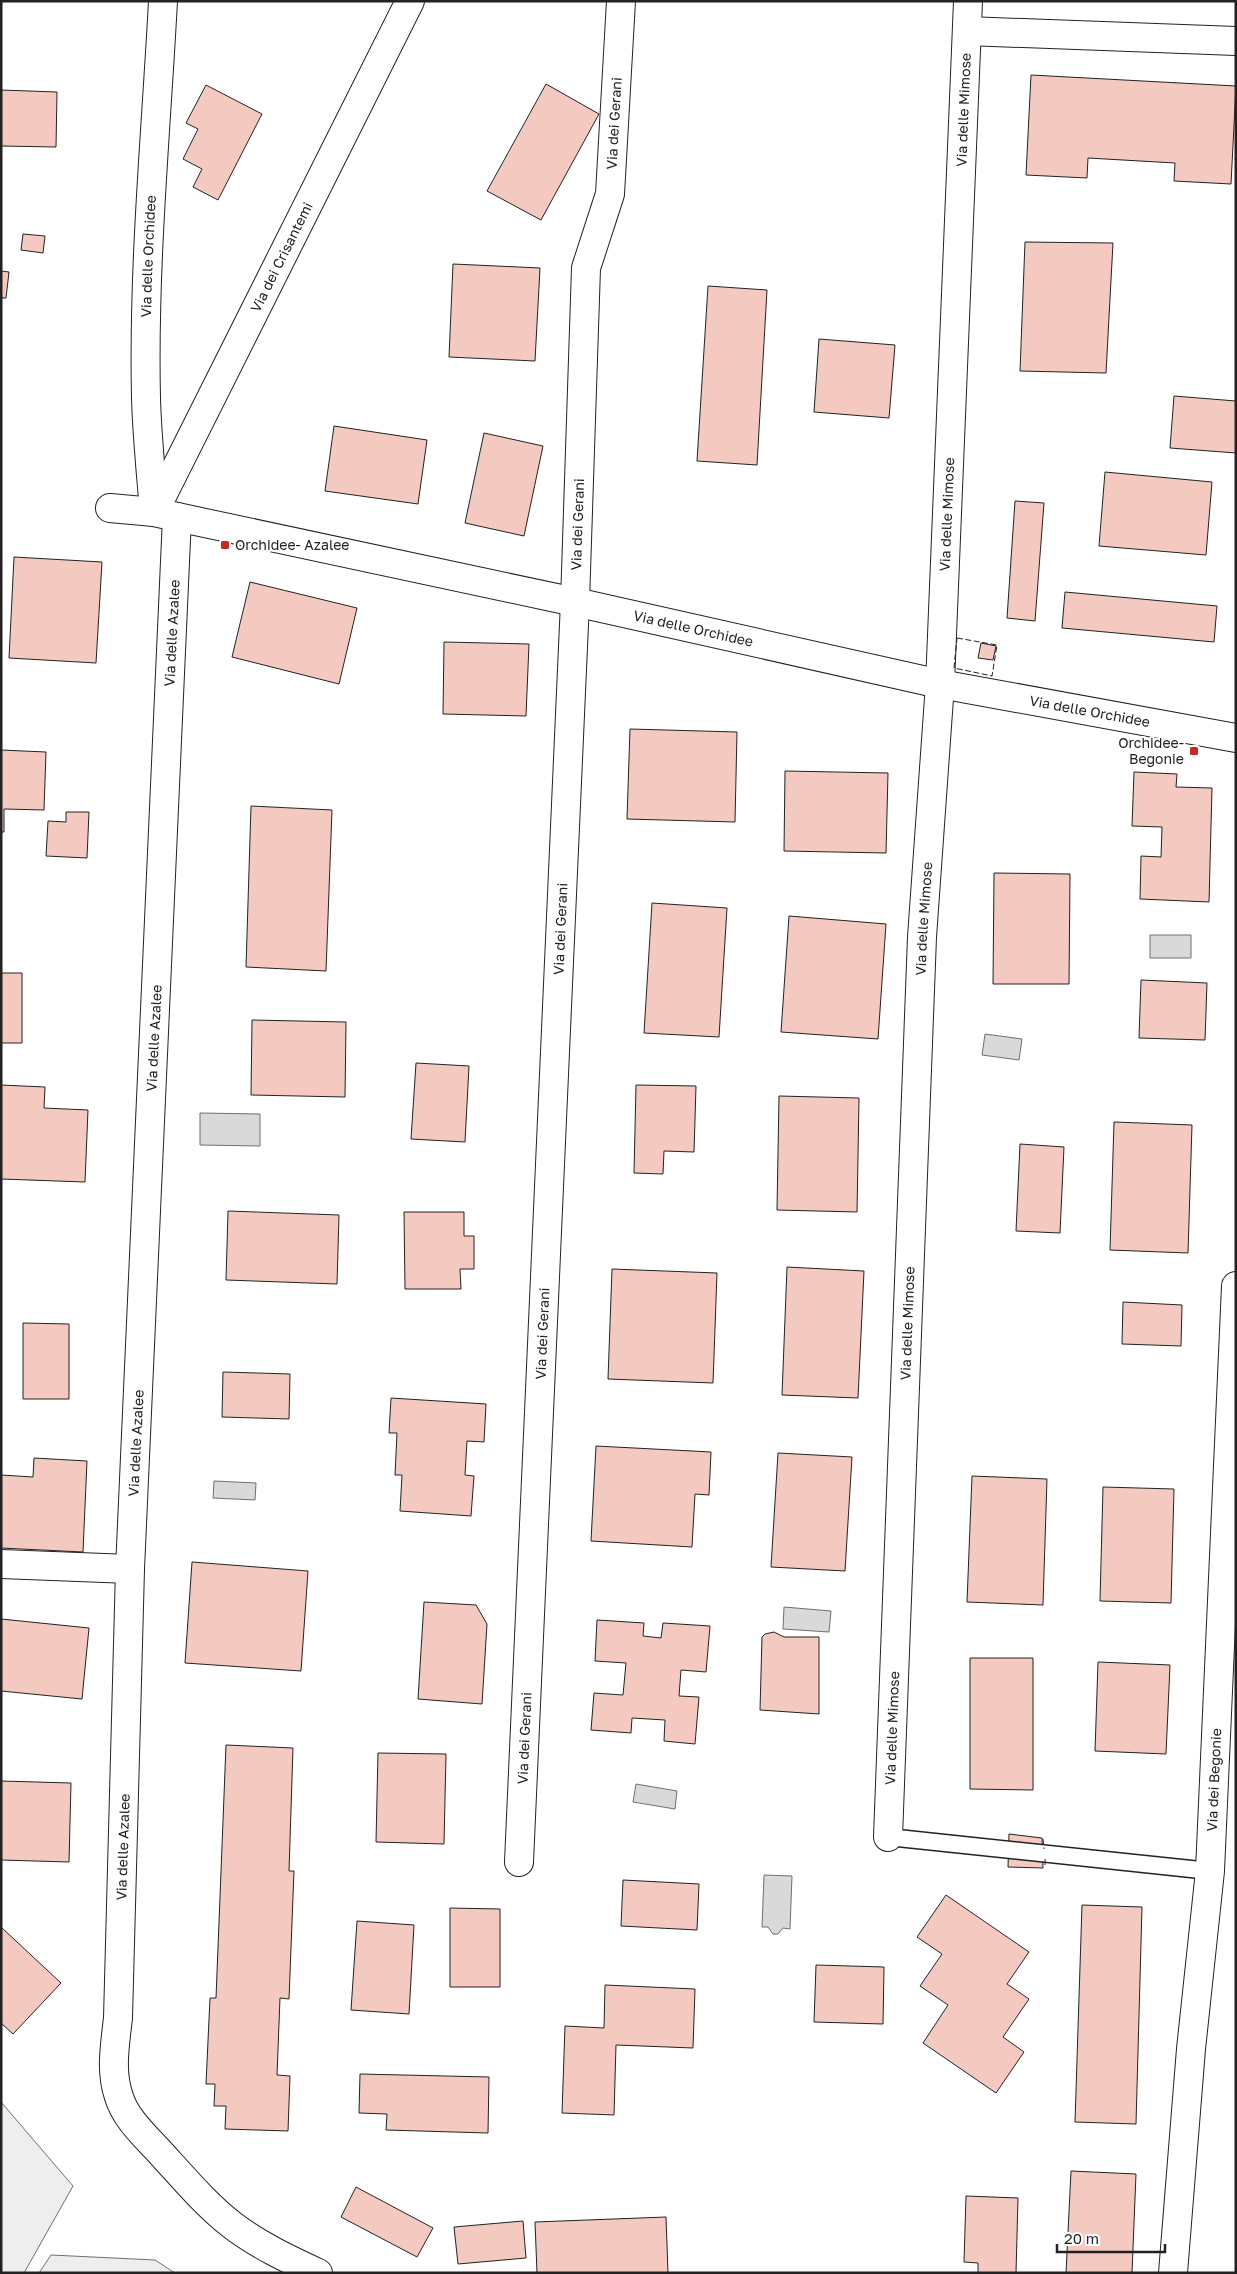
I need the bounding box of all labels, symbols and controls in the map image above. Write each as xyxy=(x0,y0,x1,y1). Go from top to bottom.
street label: Via delle Mimose xyxy=(952,52,974,167)
street label: Via dei Gerani xyxy=(602,77,625,170)
street label: Via delle Orchidee xyxy=(137,195,159,318)
street label: Via dei Crisantemi xyxy=(246,199,316,315)
street label: Via delle Mimose xyxy=(936,457,957,572)
street label: Via dei Gerani xyxy=(567,478,587,571)
place label: Orchidee- Azalee xyxy=(235,536,350,553)
marker: Orchidee- Azalee xyxy=(219,539,231,551)
street label: Via delle Azalee xyxy=(160,579,183,687)
street label: Via delle Orchidee xyxy=(632,606,755,650)
street label: Via delle Orchidee xyxy=(1028,691,1152,730)
place label: Orchidee- Begonie xyxy=(1118,734,1184,767)
marker: Orchidee- Begonie xyxy=(1188,745,1200,757)
street label: Via delle Mimose xyxy=(912,861,935,976)
street label: Via dei Gerani xyxy=(549,882,571,975)
street label: Via delle Azalee xyxy=(142,984,165,1092)
street label: Via delle Mimose xyxy=(896,1266,918,1381)
street label: Via dei Gerani xyxy=(531,1287,553,1380)
street label: Via delle Azalee xyxy=(124,1389,147,1497)
street label: Via delle Mimose xyxy=(881,1671,902,1785)
street label: Via dei Gerani xyxy=(513,1692,535,1785)
street label: Via dei Begonie xyxy=(1203,1728,1224,1832)
street label: Via delle Azalee xyxy=(112,1793,133,1901)
scale bar xyxy=(1057,2222,1164,2254)
text: 20 m xyxy=(1064,2229,1099,2247)

